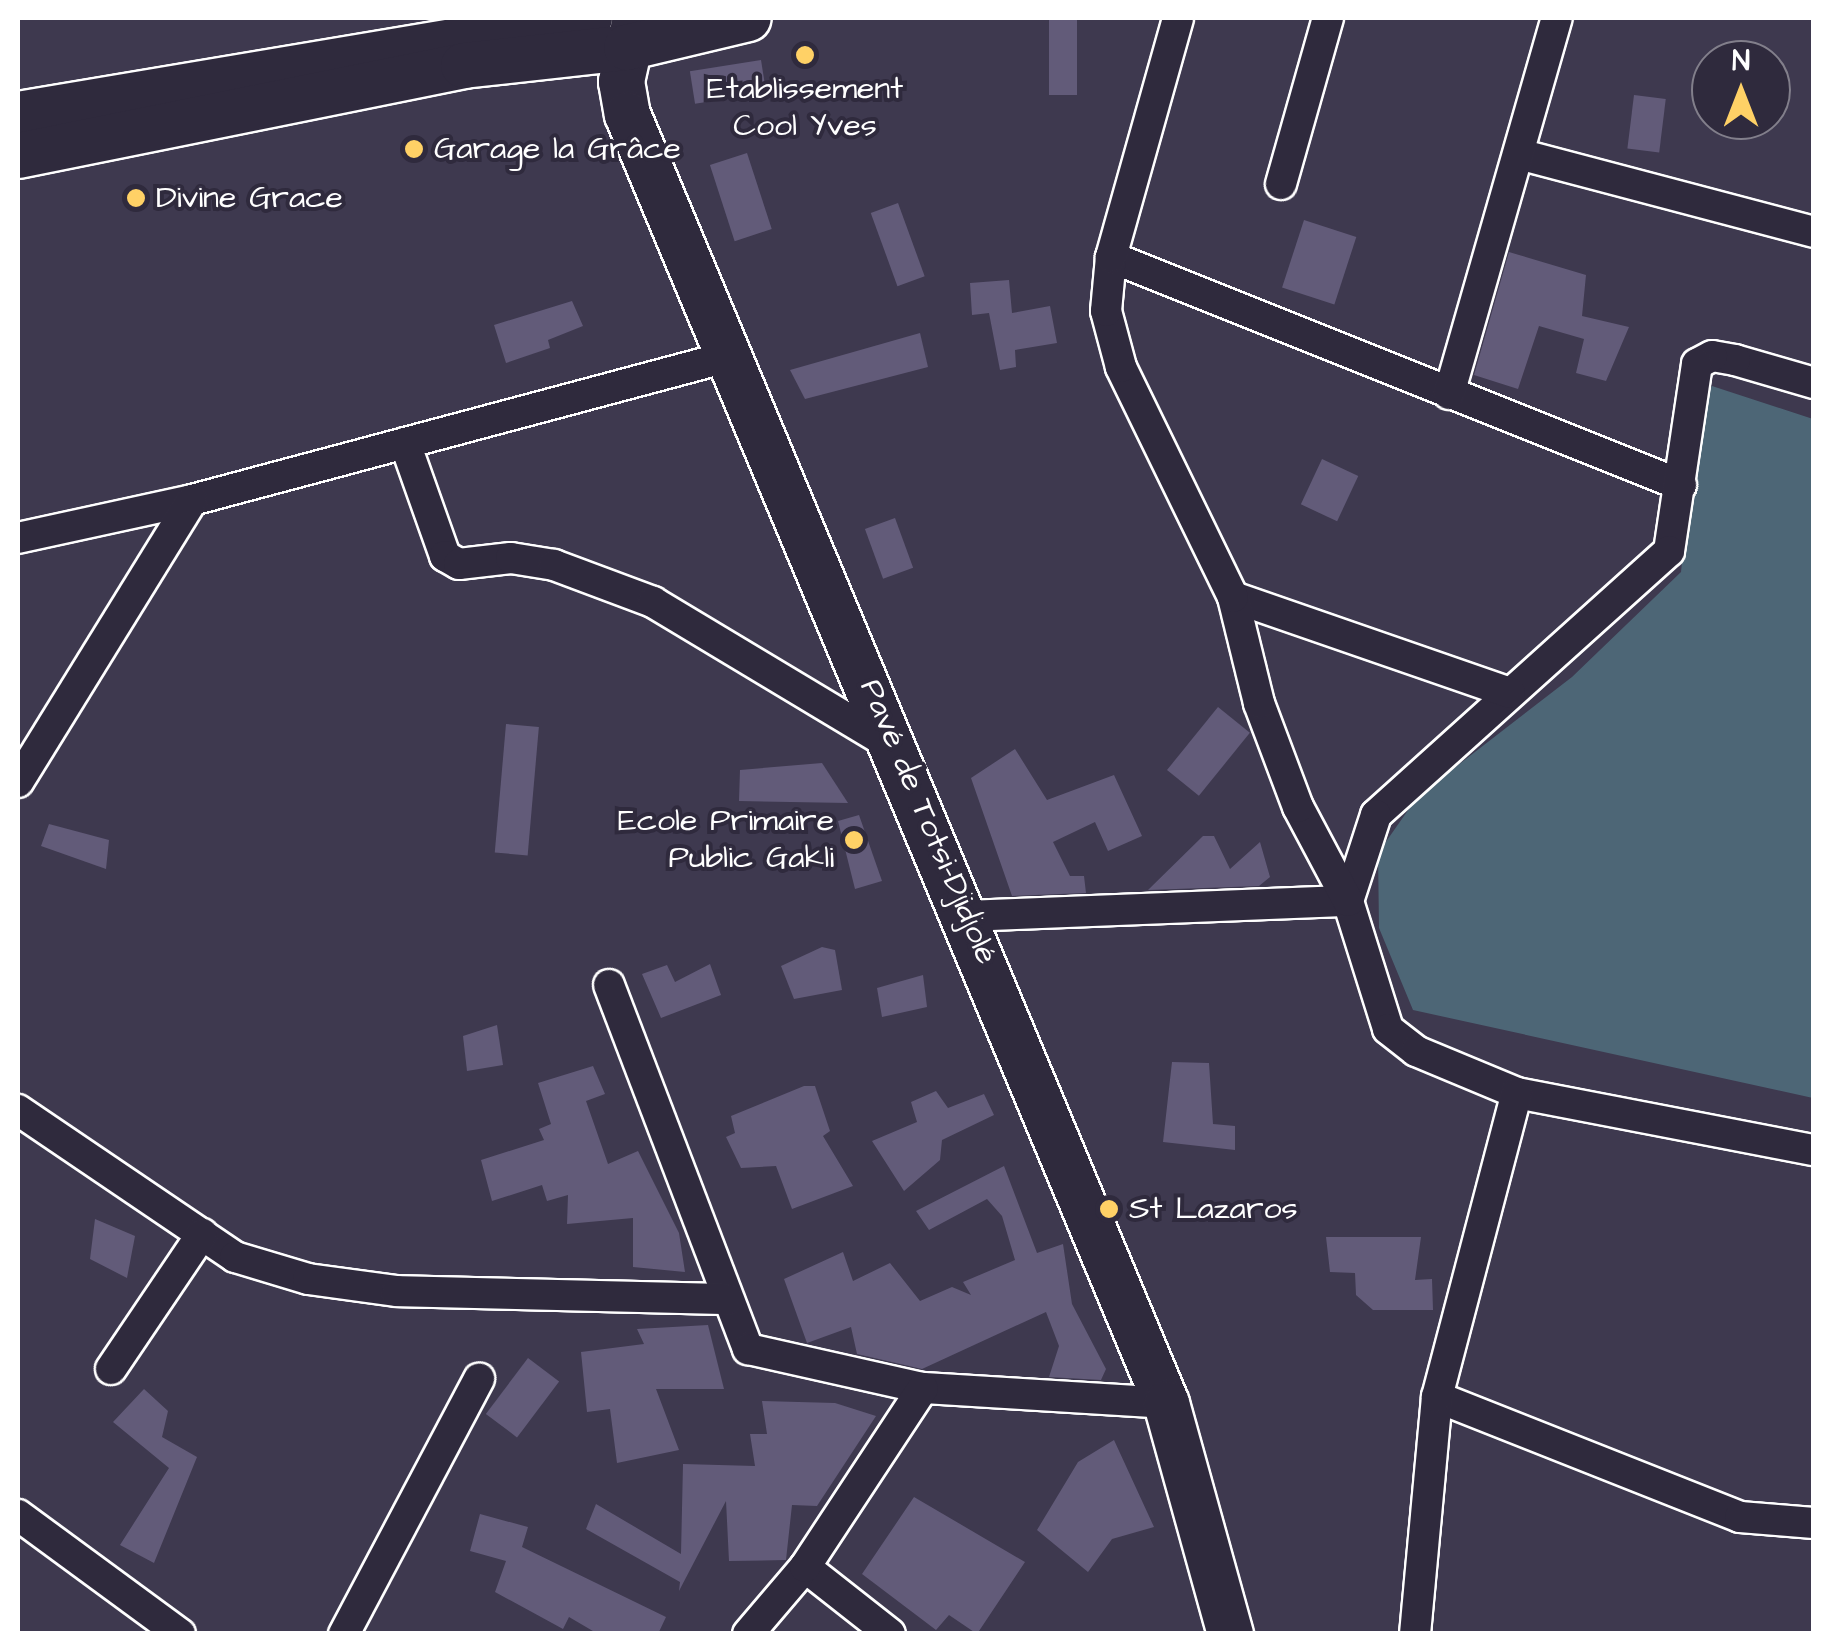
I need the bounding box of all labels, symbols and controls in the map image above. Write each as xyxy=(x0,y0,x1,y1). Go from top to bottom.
north arrow xyxy=(1691,40,1791,140)
text: N xyxy=(1732,42,1750,81)
marker: Etablissement Cool Yves xyxy=(794,44,816,66)
place label: Etablissement Cool Yves xyxy=(707,71,903,146)
place label: Garage la Grâce xyxy=(434,130,681,168)
marker: Garage la Grâce xyxy=(403,138,425,160)
place label: Divine Grace xyxy=(156,179,343,217)
marker: Divine Grace xyxy=(125,187,147,209)
street label: Pavé de Totsi-Djidjolé xyxy=(851,674,1005,970)
place label: Ecole Primaire Public Gakli xyxy=(618,803,834,878)
marker: Ecole Primaire Public Gakli xyxy=(843,829,865,851)
place label: St Lazaros xyxy=(1129,1190,1298,1228)
marker: St Lazaros xyxy=(1098,1198,1120,1220)

